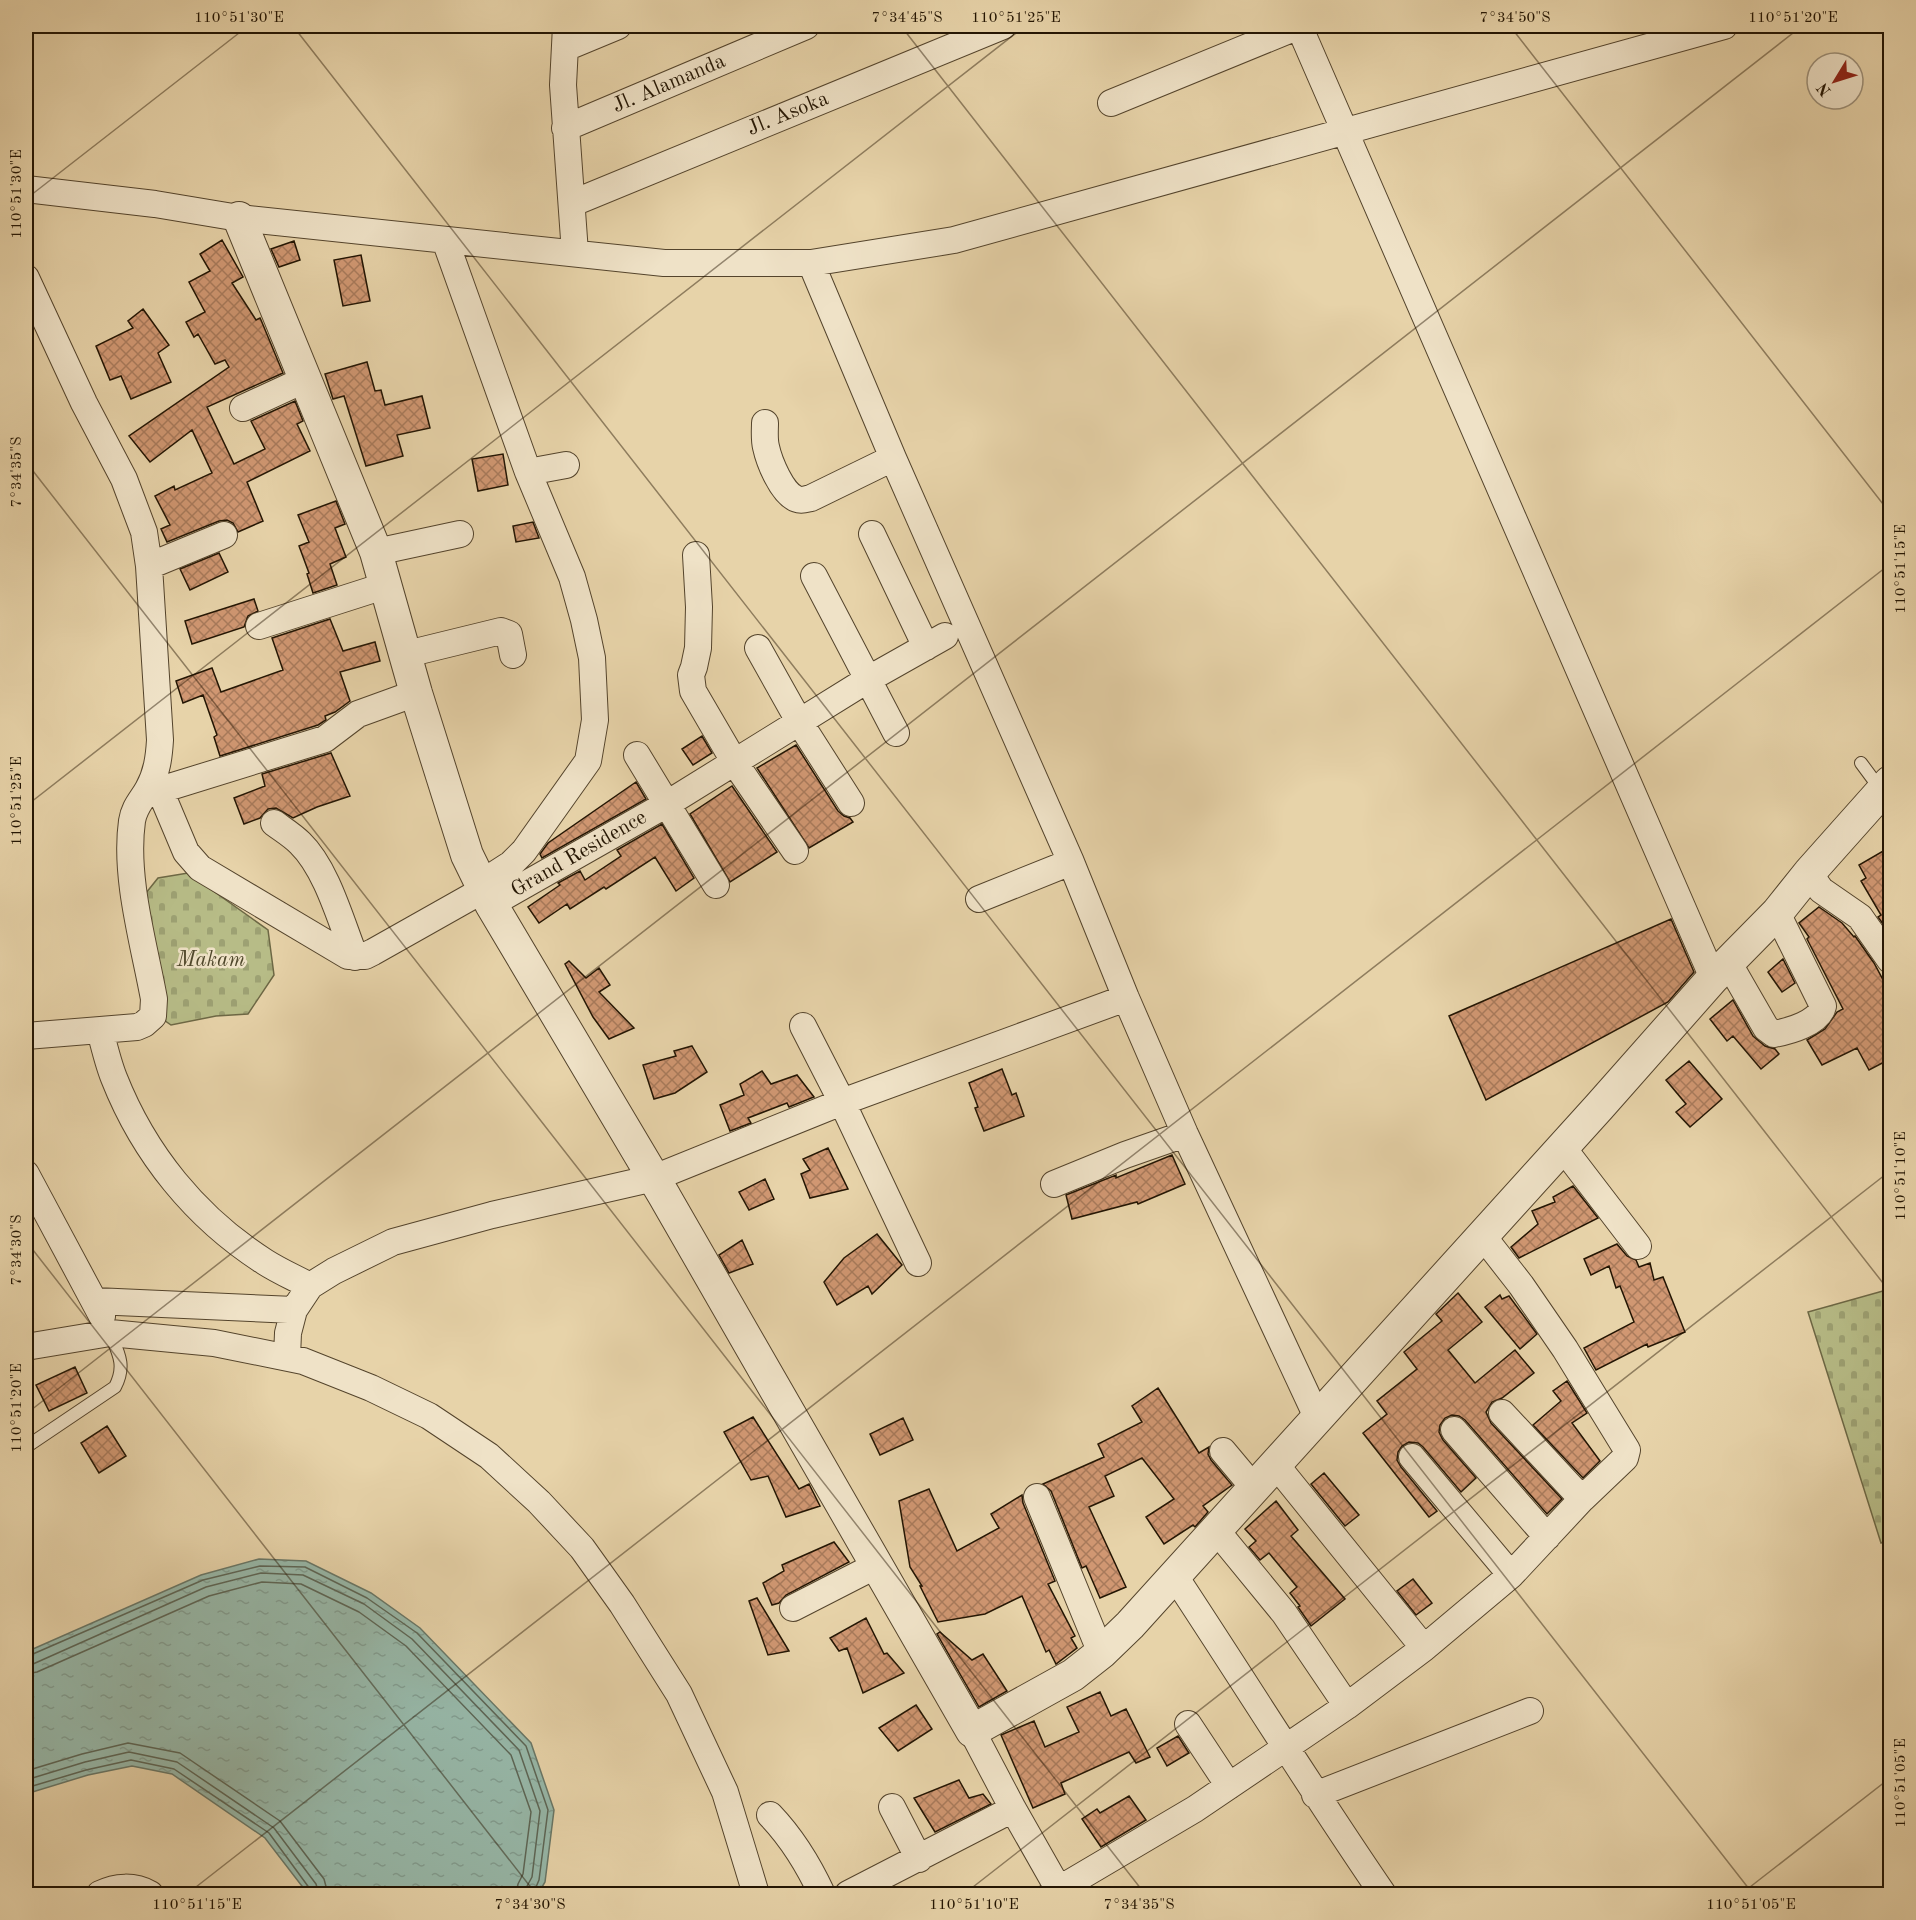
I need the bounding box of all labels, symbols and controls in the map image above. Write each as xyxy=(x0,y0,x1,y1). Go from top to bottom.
text: 110°51'30"E xyxy=(194,11,284,26)
text: 7°34'45"S xyxy=(871,11,943,26)
text: 110°51'25"E xyxy=(971,11,1061,26)
text: 7°34'50"S xyxy=(1479,11,1551,26)
text: 110°51'20"E xyxy=(1748,11,1838,26)
street label: Jl. Alamanda xyxy=(609,51,729,117)
north arrow xyxy=(1805,51,1865,111)
text: N xyxy=(1814,79,1835,99)
street label: Jl. Asoka xyxy=(744,88,832,140)
text: 110°51'30"E xyxy=(10,149,25,239)
text: 7°34'35"S xyxy=(10,436,25,508)
text: 110°51'15"E xyxy=(1894,524,1909,614)
text: 110°51'25"E xyxy=(10,756,25,846)
street label: Grand Residence xyxy=(508,807,650,901)
park label: Makam xyxy=(176,950,245,971)
text: 110°51'10"E xyxy=(1894,1131,1909,1221)
text: 7°34'30"S xyxy=(10,1214,25,1286)
text: 110°51'20"E xyxy=(10,1363,25,1453)
text: 110°51'05"E xyxy=(1894,1738,1909,1828)
text: 110°51'15"E xyxy=(152,1898,242,1913)
text: 7°34'30"S xyxy=(494,1898,566,1913)
text: 110°51'10"E xyxy=(929,1898,1019,1913)
text: 7°34'35"S xyxy=(1103,1898,1175,1913)
text: 110°51'05"E xyxy=(1706,1898,1796,1913)

